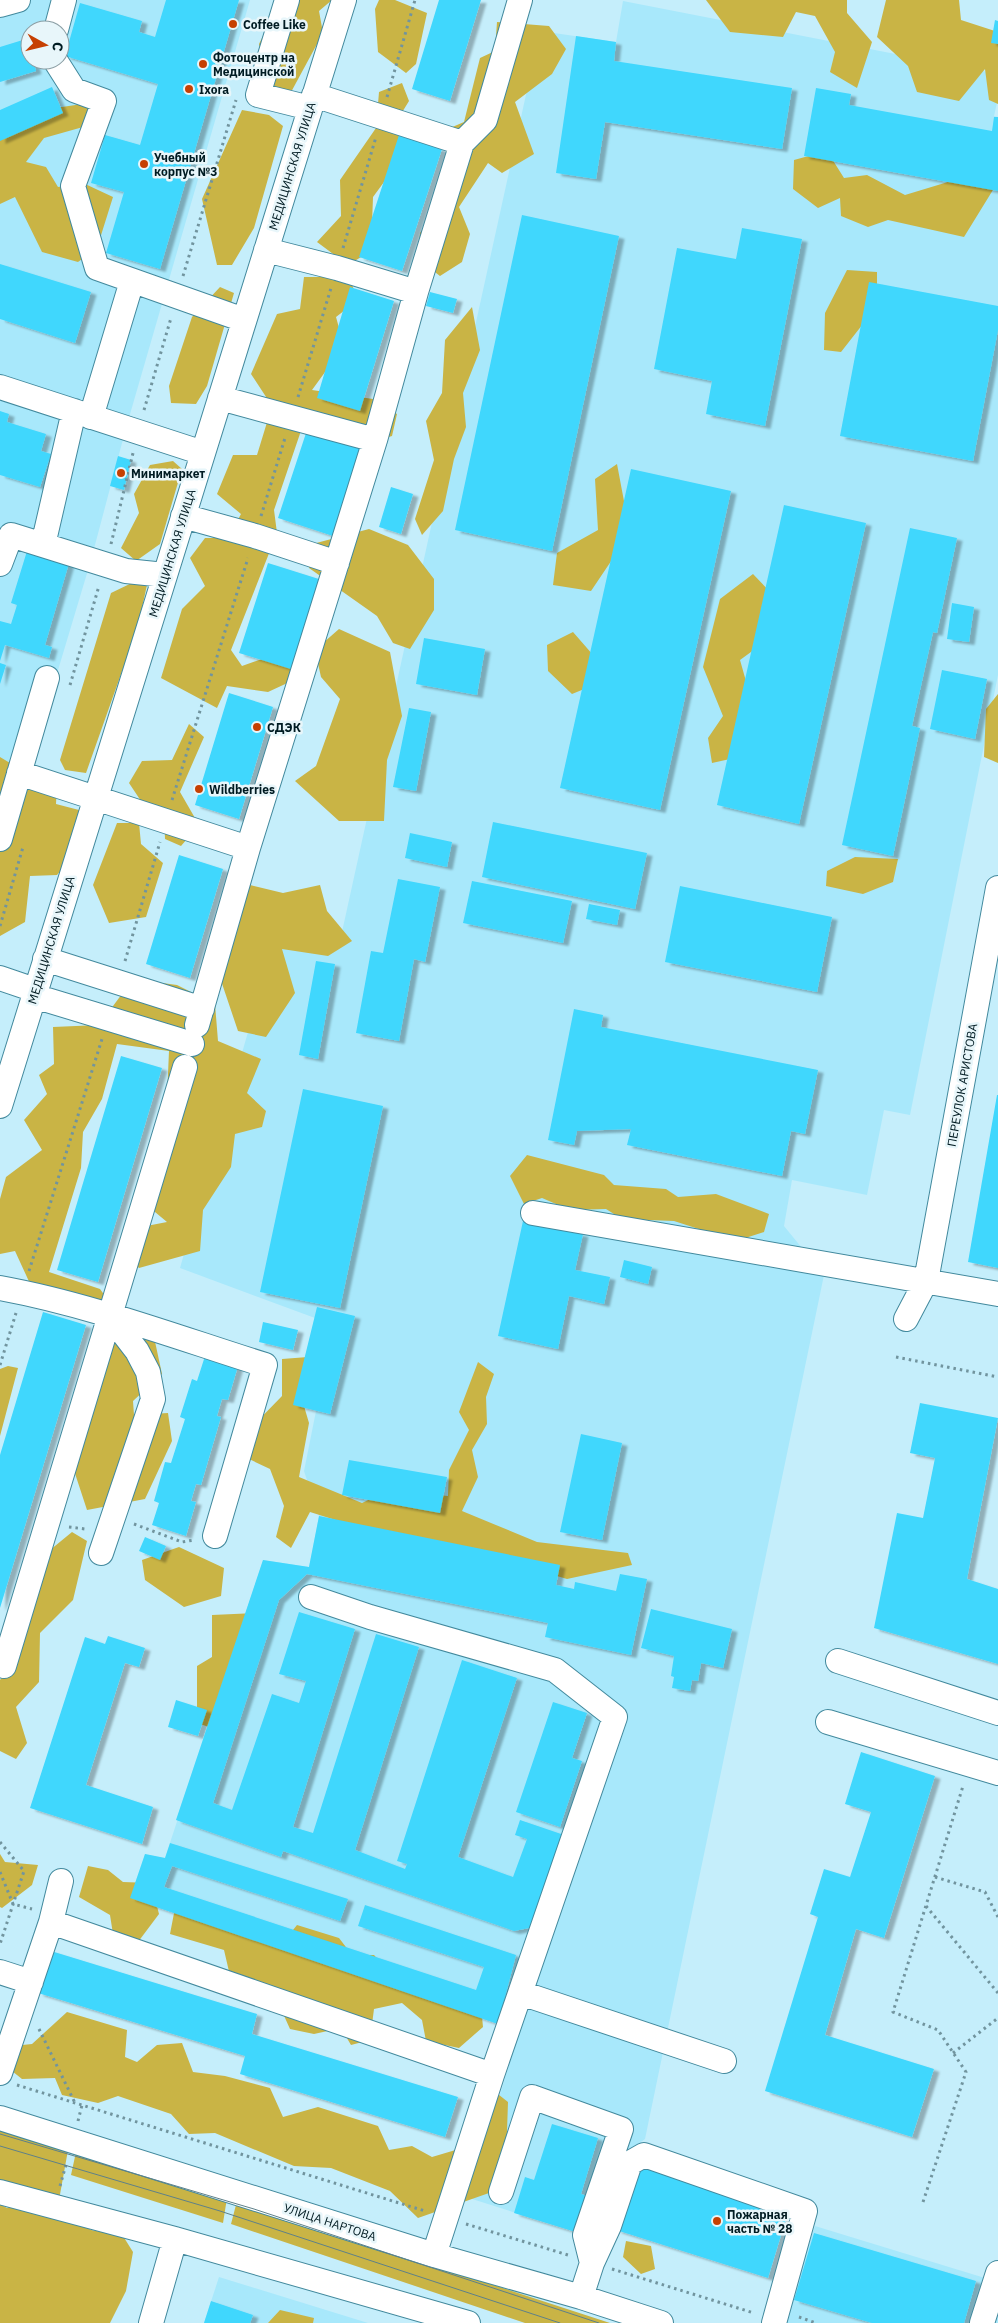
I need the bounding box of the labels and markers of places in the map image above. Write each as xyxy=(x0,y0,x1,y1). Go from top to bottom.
place label: Coffee Like xyxy=(243,17,306,32)
marker: Coffee Like xyxy=(227,18,239,30)
place label: Фотоцентр на Медицинской xyxy=(213,50,295,79)
marker: Фотоцентр на Медицинской xyxy=(197,58,209,70)
place label: Ixora xyxy=(199,82,229,97)
marker: Ixora xyxy=(183,83,195,95)
place label: Учебный корпус №3 xyxy=(154,150,217,179)
marker: Учебный корпус №3 xyxy=(138,158,150,170)
place label: Минимаркет xyxy=(131,466,205,481)
marker: Минимаркет xyxy=(115,467,127,479)
place label: СДЭК xyxy=(267,720,301,735)
marker: СДЭК xyxy=(251,721,263,733)
place label: Wildberries xyxy=(209,782,275,797)
marker: Wildberries xyxy=(193,783,205,795)
place label: Пожарная часть № 28 xyxy=(727,2207,792,2236)
marker: Пожарная часть № 28 xyxy=(711,2215,723,2227)

